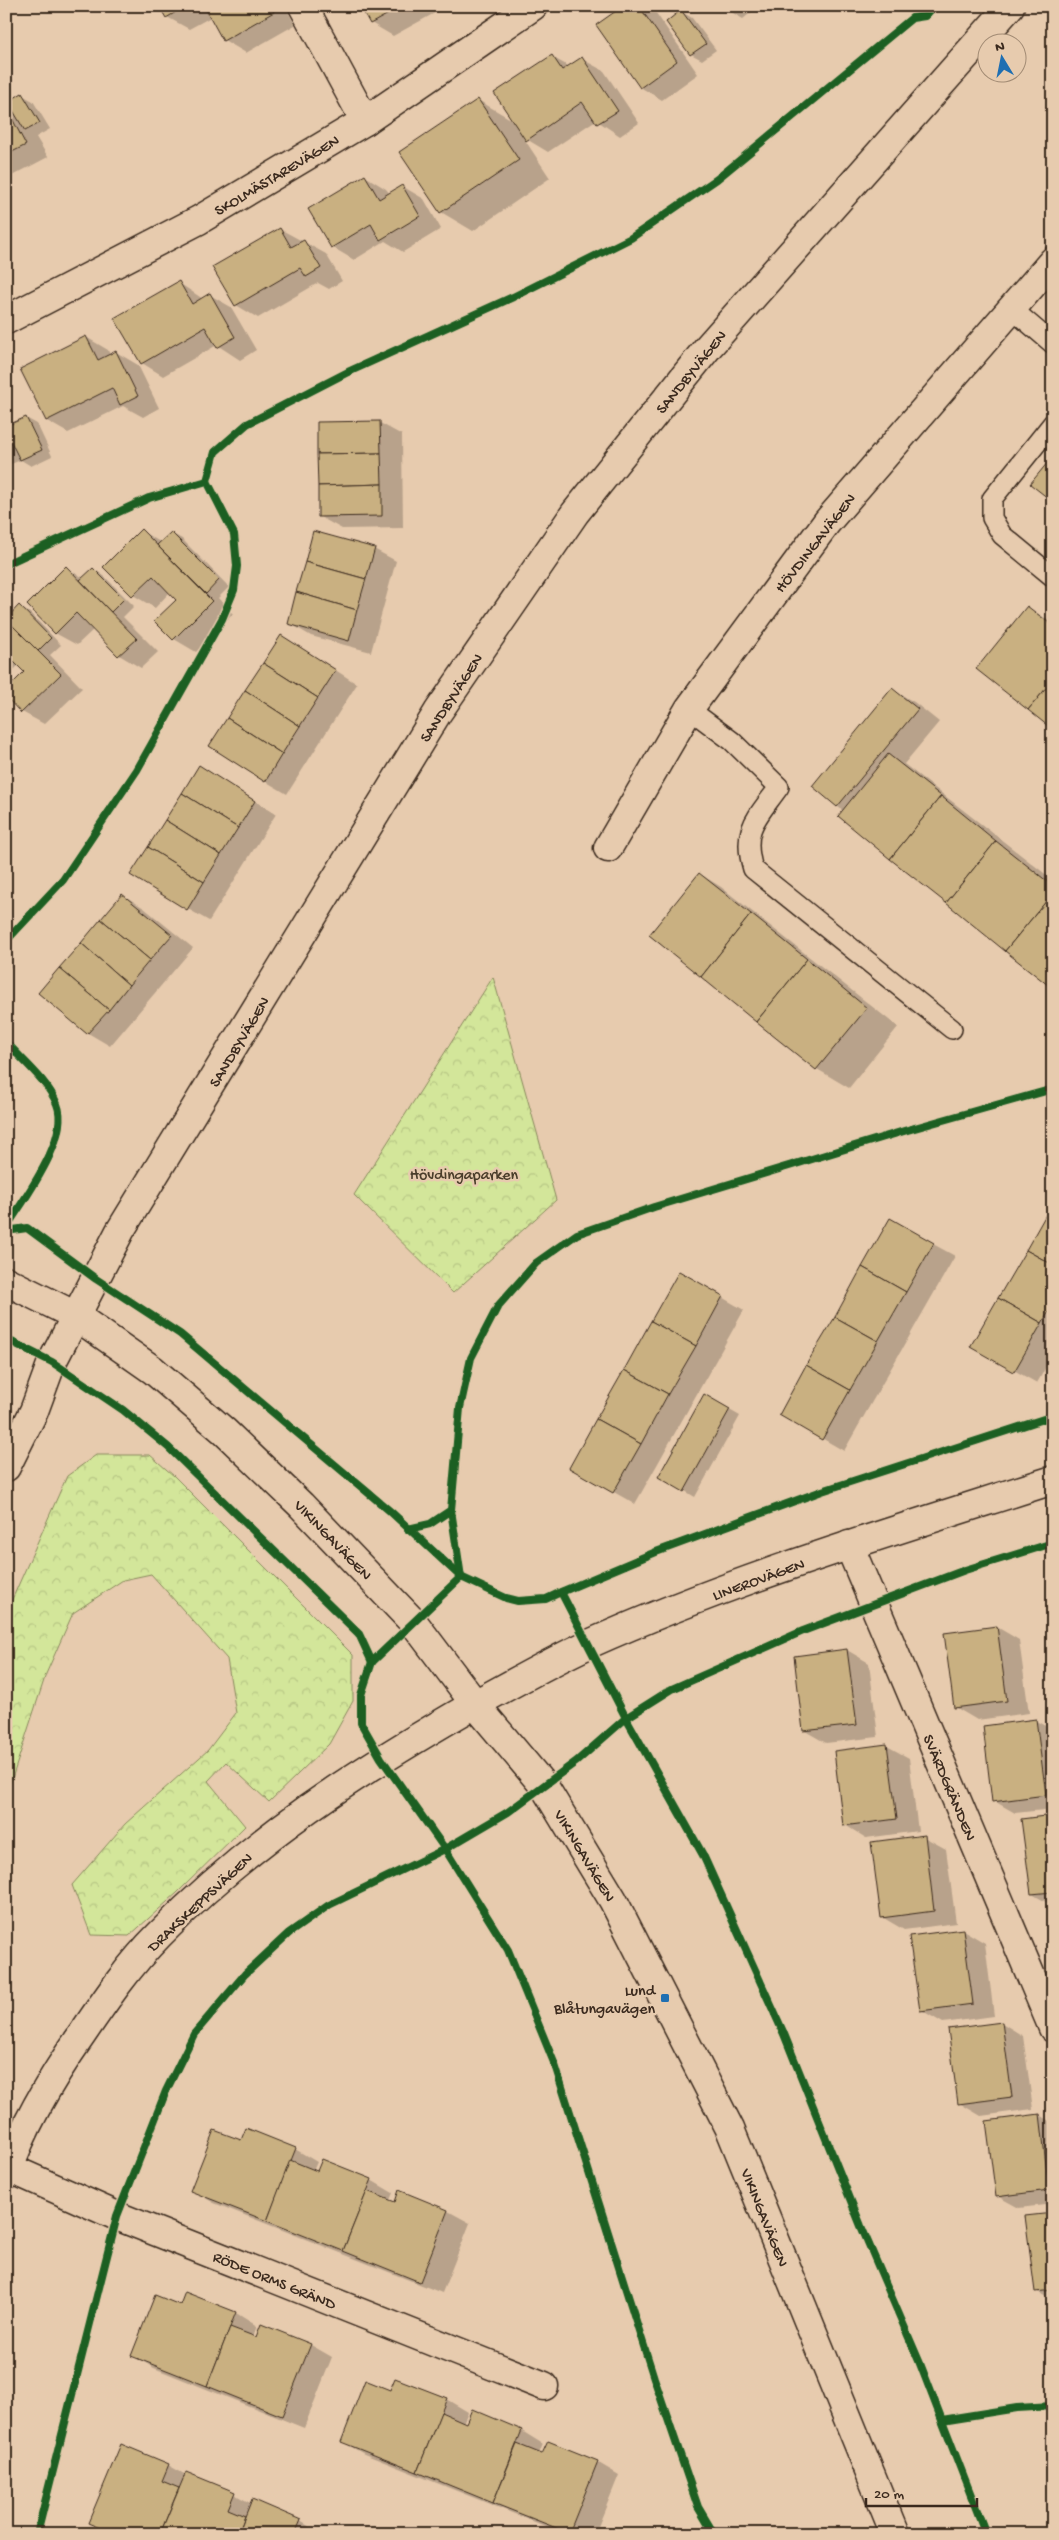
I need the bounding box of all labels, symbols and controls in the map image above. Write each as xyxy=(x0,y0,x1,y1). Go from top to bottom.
north arrow xyxy=(976,32,1026,82)
text: N xyxy=(994,38,1006,57)
street label: SKOLMÄSTAREVÄGEN xyxy=(212,132,344,222)
street label: SANDBYVÄGEN xyxy=(653,328,732,419)
street label: HÖVDINGAVÄGEN xyxy=(772,491,861,598)
street label: SANDBYVÄGEN xyxy=(417,651,489,747)
street label: SANDBYVÄGEN xyxy=(207,994,275,1091)
park label: Hövdingaparken xyxy=(410,1167,519,1186)
street label: VIKINGAVÄGEN xyxy=(288,1497,375,1586)
street label: LINEROVÄGEN xyxy=(710,1556,808,1607)
street label: SVÄRDGRÄNDEN xyxy=(917,1732,979,1844)
street label: VIKINGAVÄGEN xyxy=(548,1806,618,1906)
street label: DRAKSKEPPSVÄGEN xyxy=(144,1850,258,1958)
place label: Lund Blåtungavägen xyxy=(553,1983,657,2020)
marker: Lund Blåtungavägen xyxy=(659,1992,671,2004)
street label: VIKINGAVÄGEN xyxy=(734,2166,791,2270)
street label: RÖDE ORMS GRÄND xyxy=(209,2249,339,2316)
scale bar xyxy=(866,2475,978,2507)
text: 20 m xyxy=(874,2486,904,2504)

